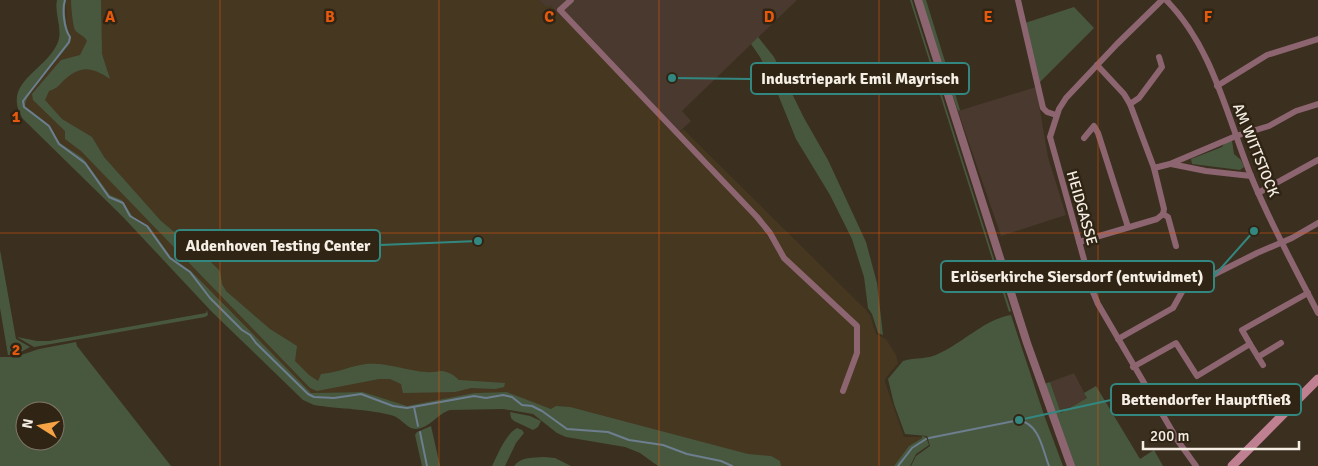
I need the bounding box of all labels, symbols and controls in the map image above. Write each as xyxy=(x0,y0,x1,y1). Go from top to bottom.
text: A xyxy=(105,7,116,27)
text: B xyxy=(325,7,335,27)
text: C xyxy=(544,7,554,27)
text: D xyxy=(764,7,775,27)
text: E xyxy=(983,7,993,27)
text: F xyxy=(1204,7,1213,27)
callout: Industriepark Emil Mayrisch xyxy=(751,63,969,94)
text: Industriepark Emil Mayrisch xyxy=(761,69,959,89)
street label: AM WITTSTOCK xyxy=(1229,100,1283,200)
text: 1 xyxy=(12,107,21,127)
street label: HEIDGASSE xyxy=(1063,169,1101,247)
callout: Aldenhoven Testing Center xyxy=(175,230,380,261)
text: Aldenhoven Testing Center xyxy=(186,236,371,256)
callout: Erlöserkirche Siersdorf (entwidmet) xyxy=(941,261,1214,292)
text: Erlöserkirche Siersdorf (entwidmet) xyxy=(951,267,1203,287)
text: 2 xyxy=(12,340,20,360)
callout: Bettendorfer Hauptfließ xyxy=(1111,384,1301,415)
text: Bettendorfer Hauptfließ xyxy=(1121,390,1292,410)
north arrow xyxy=(15,401,65,451)
text: N xyxy=(18,417,37,430)
scale bar xyxy=(1143,418,1299,450)
text: 200 m xyxy=(1150,427,1190,445)

